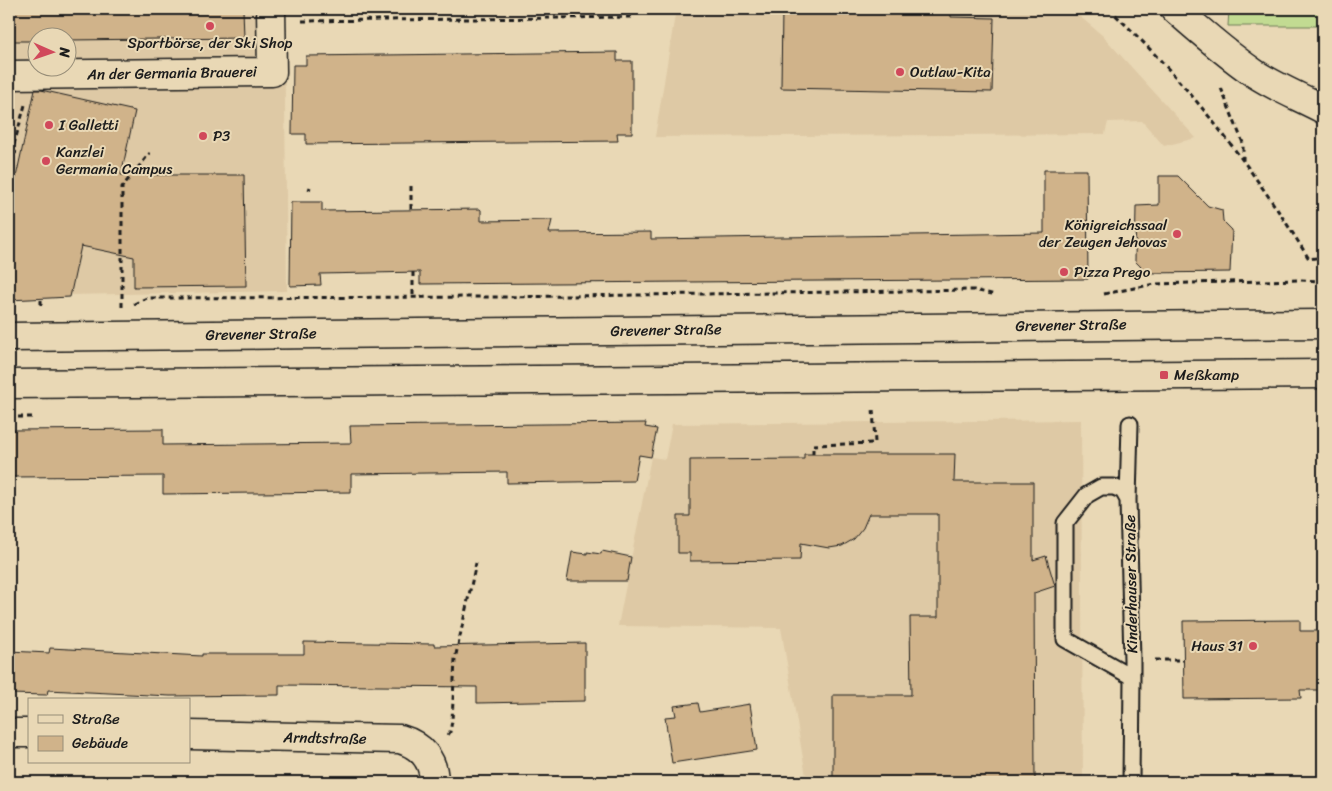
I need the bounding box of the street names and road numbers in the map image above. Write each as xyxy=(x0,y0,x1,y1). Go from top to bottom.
street label: An der Germania Brauerei xyxy=(86,59,258,87)
street label: Grevener Straße xyxy=(1015,311,1127,339)
street label: Grevener Straße xyxy=(610,316,722,344)
street label: Grevener Straße xyxy=(205,320,317,348)
street label: Kinderhauser Straße xyxy=(1117,514,1145,654)
street label: Arndtstraße xyxy=(282,724,367,752)

